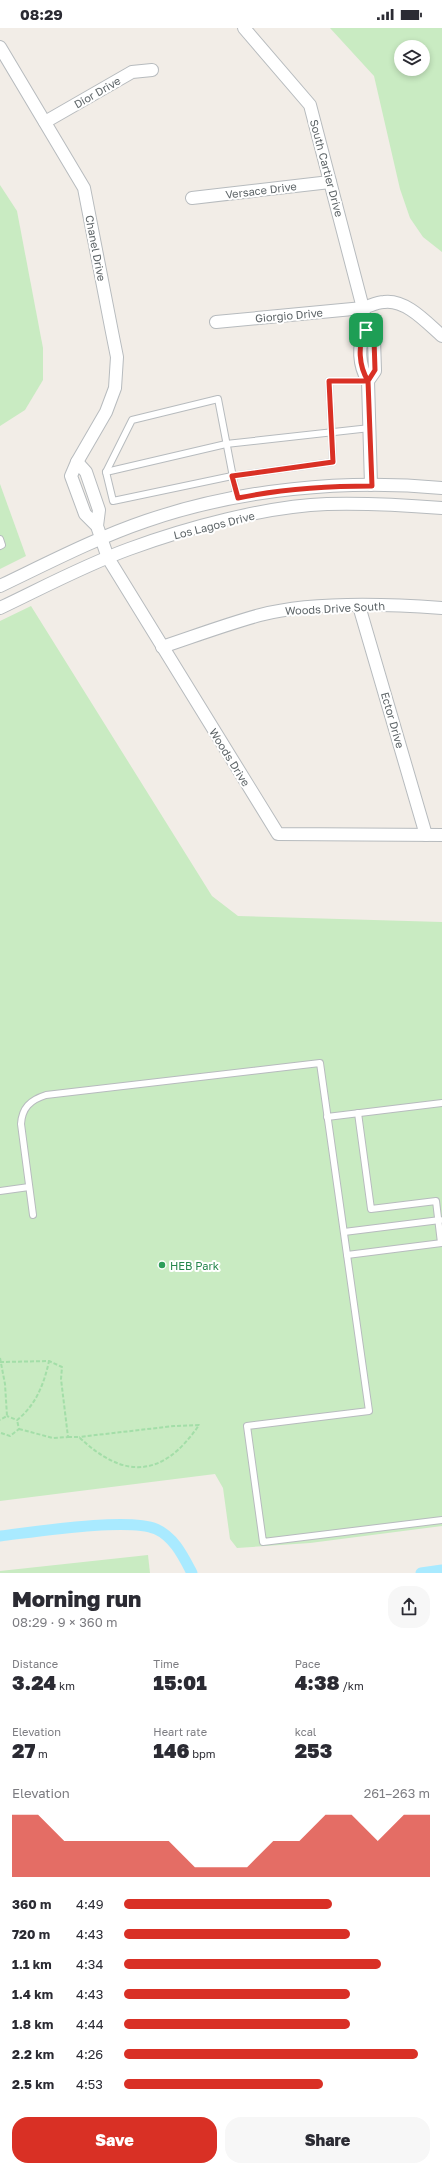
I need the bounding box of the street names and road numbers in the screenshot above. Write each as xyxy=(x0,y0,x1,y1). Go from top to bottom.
street label: Dior Drive xyxy=(71,73,123,111)
street label: South Cartier Drive xyxy=(308,118,346,218)
street label: Versace Drive xyxy=(225,179,297,201)
street label: Chanel Drive xyxy=(83,214,109,282)
street label: Giorgio Drive xyxy=(255,306,323,324)
street label: Los Lagos Drive xyxy=(172,509,256,541)
street label: Woods Drive South xyxy=(285,599,385,617)
street label: Ector Drive xyxy=(379,690,407,750)
street label: Woods Drive xyxy=(207,726,253,788)

